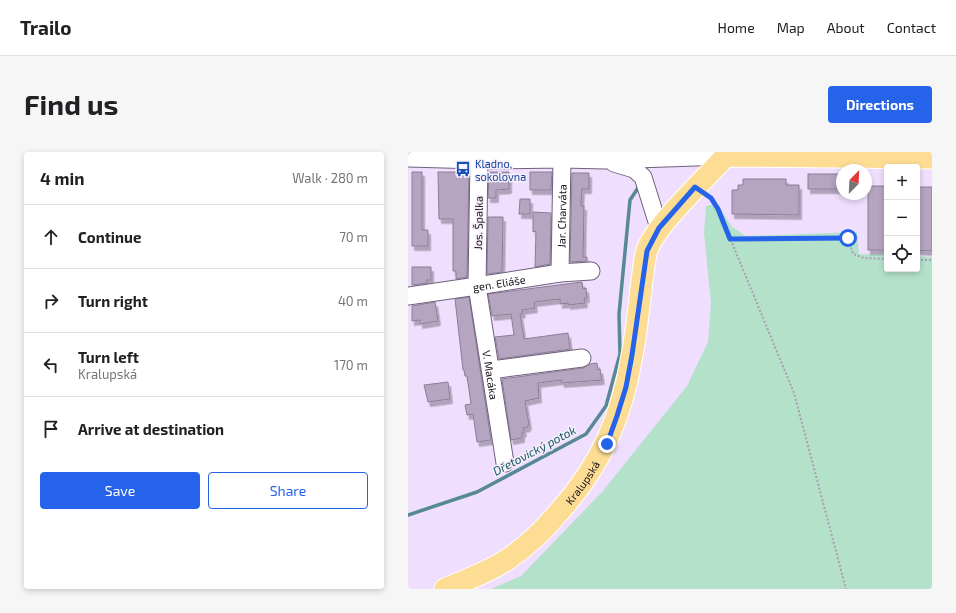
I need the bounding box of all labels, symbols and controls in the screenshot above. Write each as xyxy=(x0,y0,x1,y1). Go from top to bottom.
text: Trailo xyxy=(20,16,72,39)
text: Home xyxy=(718,19,755,36)
text: Map xyxy=(777,19,805,36)
text: About xyxy=(827,19,865,36)
text: Contact xyxy=(887,19,936,36)
button: Directions xyxy=(828,86,932,123)
text: Find us xyxy=(24,87,118,121)
place label: Kladno, sokolovna xyxy=(475,157,526,183)
bus stop icon: Kladno, sokolovna xyxy=(454,160,472,178)
north arrow xyxy=(836,164,872,200)
map controls xyxy=(884,164,920,272)
button: + xyxy=(884,164,920,200)
text: 4 min xyxy=(40,168,84,188)
text: Walk · 280 m xyxy=(292,170,368,186)
street label: Jar. Charváta xyxy=(554,184,568,248)
street label: Jos. Špalka xyxy=(471,196,485,250)
button: − xyxy=(884,200,920,236)
icon: ahead xyxy=(40,226,62,248)
text: Continue xyxy=(78,228,141,246)
text: 70 m xyxy=(339,229,368,245)
route start xyxy=(839,229,857,247)
button: locate xyxy=(884,236,920,272)
street label: gen. Eliáše xyxy=(472,272,526,293)
icon: right xyxy=(40,290,62,312)
text: Turn right xyxy=(78,292,148,310)
text: 40 m xyxy=(338,293,368,309)
text: Turn left xyxy=(78,348,139,366)
street label: V. Macáka xyxy=(481,349,501,401)
icon: left xyxy=(40,354,62,376)
text: 170 m xyxy=(334,357,368,373)
text: Kralupská xyxy=(78,366,137,382)
icon: arrive xyxy=(40,418,62,440)
text: Arrive at destination xyxy=(78,420,224,438)
water label: Dřetovický potok xyxy=(490,422,578,479)
route end xyxy=(598,435,616,453)
street label: Kralupská xyxy=(562,458,602,507)
button: Save xyxy=(40,472,200,509)
button: Share xyxy=(208,472,368,509)

